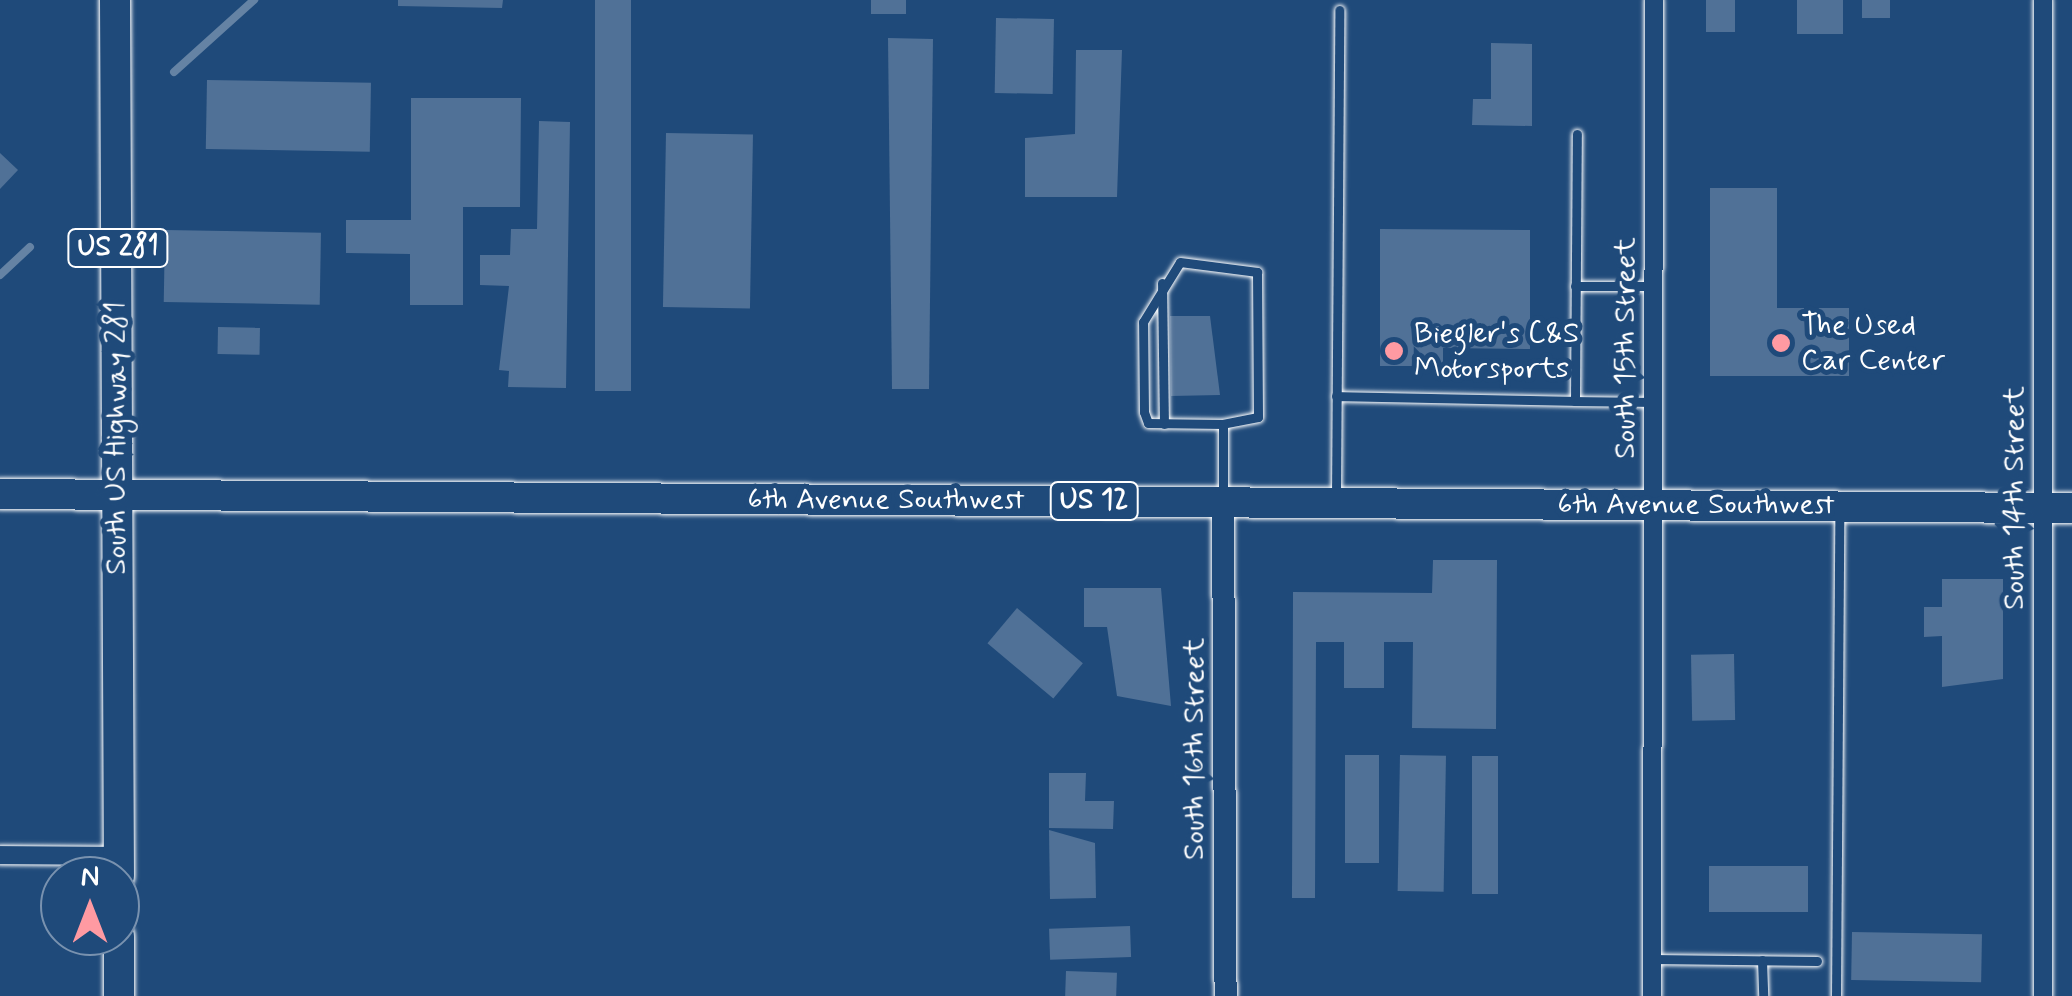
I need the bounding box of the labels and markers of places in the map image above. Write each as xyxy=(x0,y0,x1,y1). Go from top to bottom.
place label: The Used Car Center xyxy=(1801,308,1951,378)
place label: Biegler's C&S Motorsports xyxy=(1414,316,1583,386)
marker: The Used Car Center xyxy=(1770,332,1792,354)
marker: Biegler's C&S Motorsports xyxy=(1383,340,1405,362)

